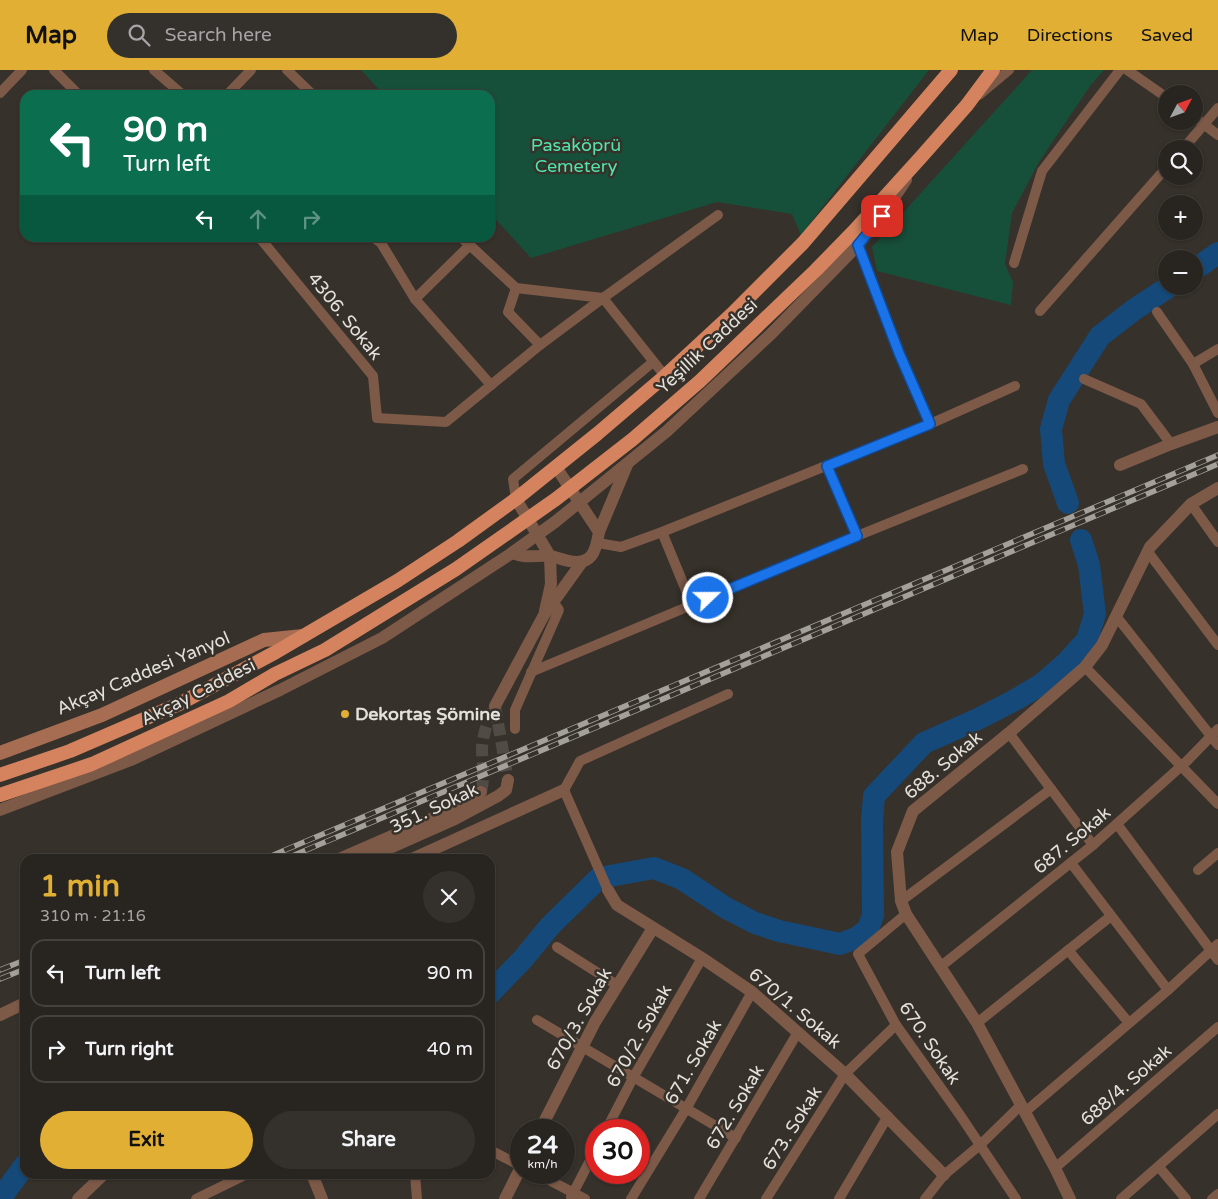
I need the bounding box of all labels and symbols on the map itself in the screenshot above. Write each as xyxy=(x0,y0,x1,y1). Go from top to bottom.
north arrow xyxy=(1158,85,1202,130)
park label: Pasaköprü Cemetery xyxy=(531,134,621,177)
pin xyxy=(861,195,903,237)
street label: 4306. Sokak xyxy=(303,268,387,364)
street label: Yeşillik Caddesi xyxy=(652,294,762,398)
position arrow xyxy=(681,571,733,623)
street label: Akçay Caddesi Yanyol xyxy=(53,627,233,719)
street label: Akçay Caddesi xyxy=(137,654,259,730)
place label: Dekortaş Şömine xyxy=(355,703,500,725)
marker: Dekortaş Şömine xyxy=(339,708,351,720)
street label: 688. Sokak xyxy=(900,726,987,804)
street label: 351. Sokak xyxy=(386,778,482,838)
street label: 687. Sokak xyxy=(1029,801,1115,879)
street label: 670/1. Sokak xyxy=(744,963,846,1053)
street label: 670/3. Sokak xyxy=(542,964,616,1074)
street label: 670/2. Sokak xyxy=(602,981,676,1091)
street label: 670. Sokak xyxy=(894,998,966,1089)
street label: 671. Sokak xyxy=(660,1015,726,1109)
street label: 688/4. Sokak xyxy=(1076,1039,1176,1130)
street label: 672. Sokak xyxy=(701,1061,769,1153)
street label: 673. Sokak xyxy=(758,1082,827,1174)
speed limit sign: 30 xyxy=(585,1119,650,1184)

